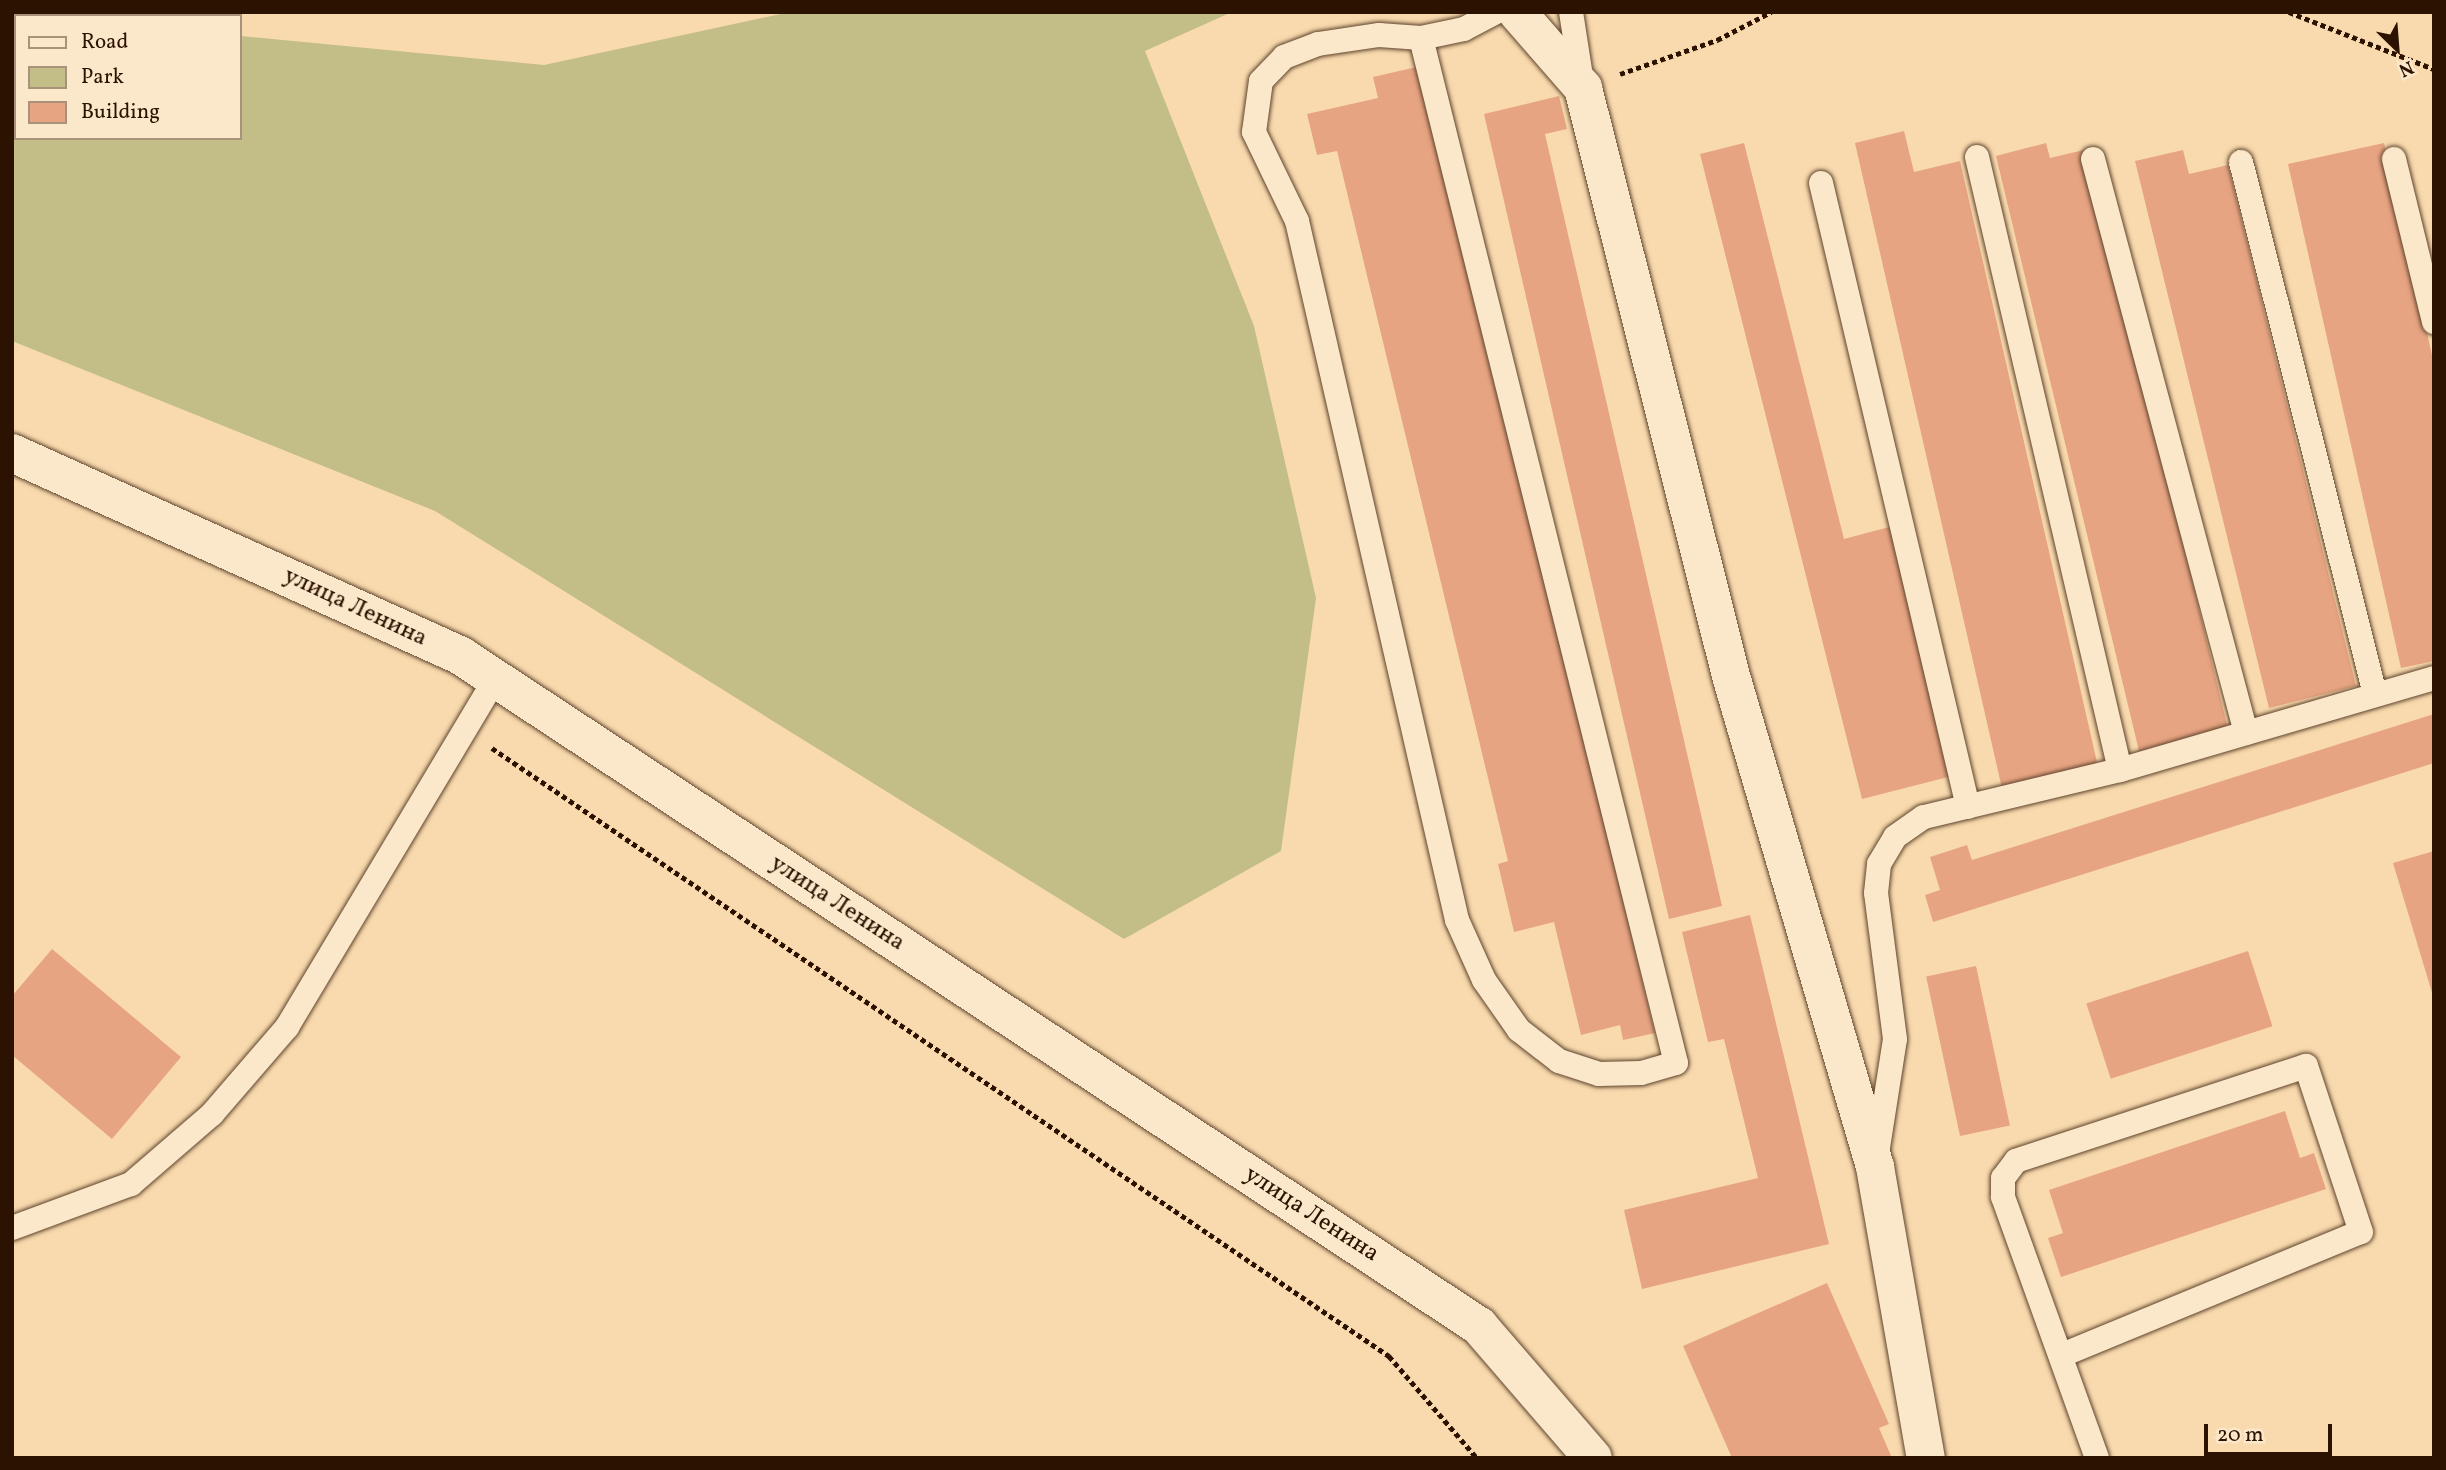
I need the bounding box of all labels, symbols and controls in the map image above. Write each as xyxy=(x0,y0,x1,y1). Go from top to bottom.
legend xyxy=(14,14,242,140)
north arrow xyxy=(2362,14,2432,84)
text: Road xyxy=(81,28,128,57)
text: N xyxy=(2394,53,2418,83)
text: Park xyxy=(81,63,124,92)
text: Building xyxy=(81,98,160,127)
street label: улица Ленина xyxy=(279,562,431,654)
street label: улица Ленина xyxy=(764,850,910,958)
street label: улица Ленина xyxy=(1238,1161,1384,1269)
scale bar xyxy=(2208,1410,2336,1454)
text: 20 m xyxy=(2217,1421,2263,1450)

